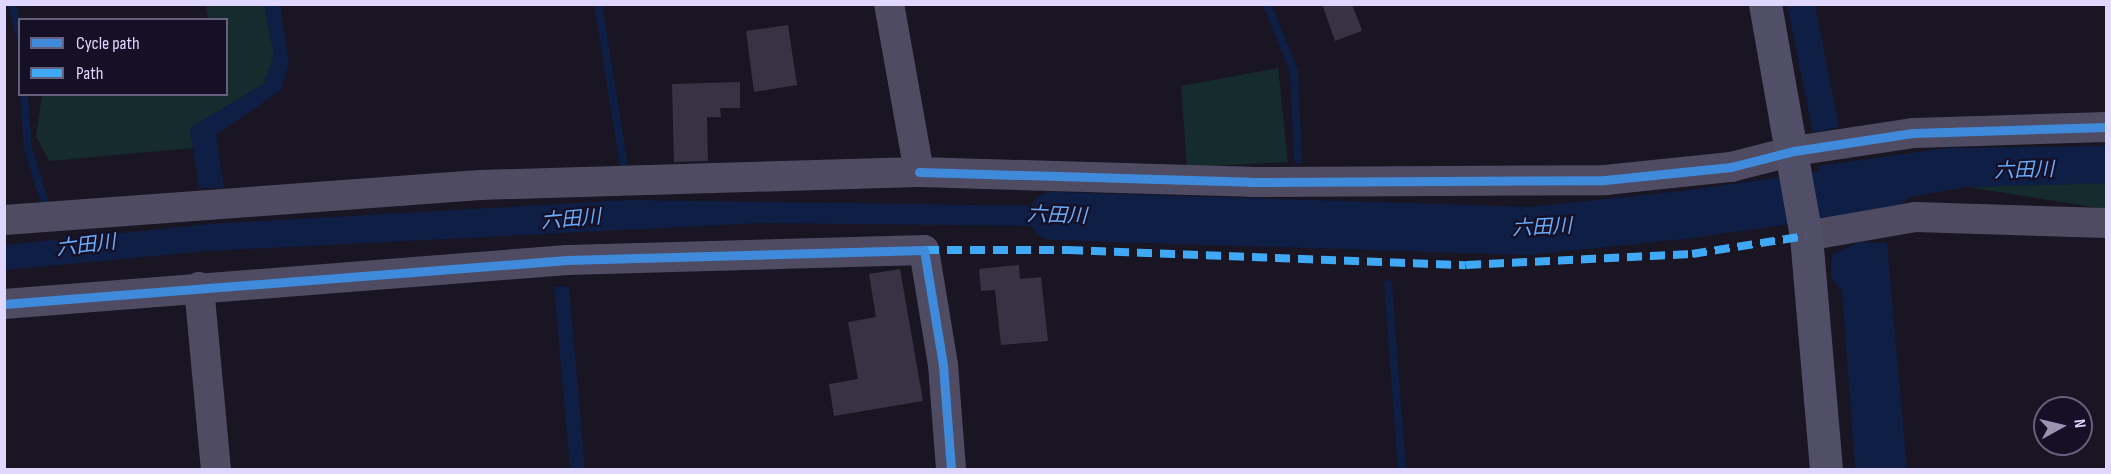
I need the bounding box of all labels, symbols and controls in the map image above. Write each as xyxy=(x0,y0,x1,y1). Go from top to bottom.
legend xyxy=(18,18,228,96)
text: Cycle path xyxy=(76,33,140,54)
text: Path xyxy=(76,63,104,84)
water label: 六田川 xyxy=(1994,158,2054,184)
water label: 六田川 xyxy=(1027,203,1087,229)
water label: 六田川 xyxy=(540,205,602,235)
water label: 六田川 xyxy=(1511,214,1573,242)
water label: 六田川 xyxy=(55,230,117,262)
north arrow xyxy=(2033,396,2093,456)
text: N xyxy=(2069,418,2089,429)

